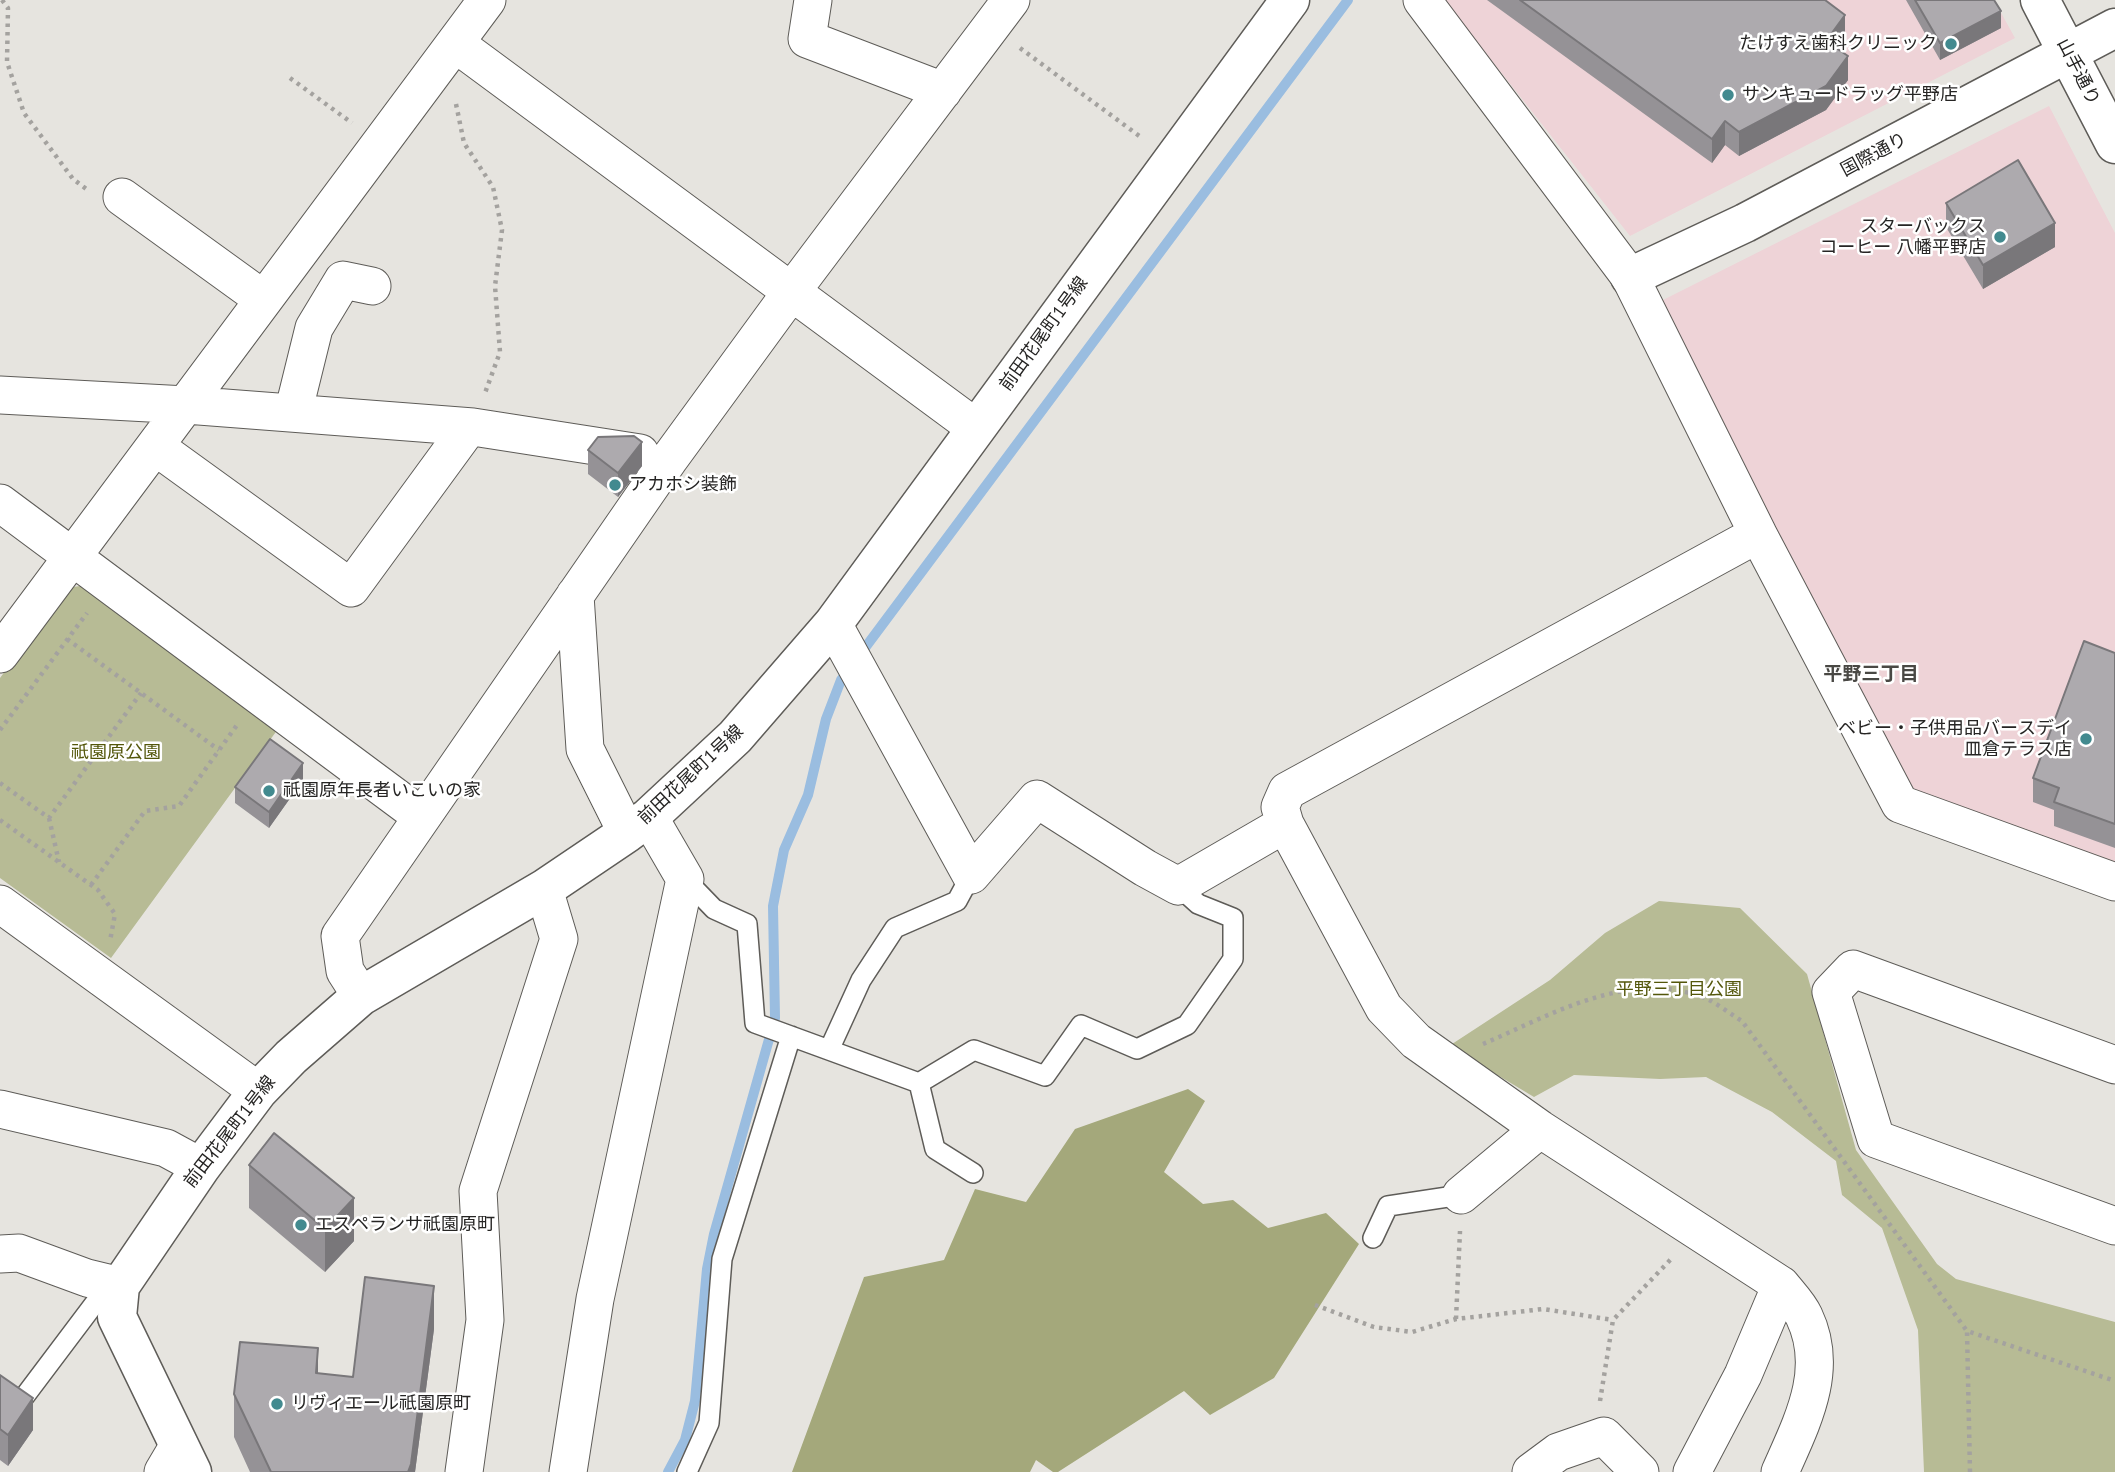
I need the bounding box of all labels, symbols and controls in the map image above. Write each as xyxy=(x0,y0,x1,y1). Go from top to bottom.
place label: たけすえ歯科クリニック xyxy=(1739,33,1937,55)
street label: 山手通り xyxy=(2052,35,2104,109)
marker: たけすえ歯科クリニック xyxy=(1943,36,1959,52)
place label: サンキュードラッグ平野店 xyxy=(1742,84,1958,106)
marker: サンキュードラッグ平野店 xyxy=(1720,87,1736,103)
street label: 国際通り xyxy=(1837,129,1911,181)
place label: スターバックス コーヒー 八幡平野店 xyxy=(1819,216,1986,258)
marker: スターバックス コーヒー 八幡平野店 xyxy=(1992,229,2008,245)
street label: 前田花尾町1号線 xyxy=(995,273,1093,395)
place label: アカホシ装飾 xyxy=(629,474,737,496)
marker: アカホシ装飾 xyxy=(607,477,623,493)
district label: 平野三丁目 xyxy=(1824,664,1918,686)
place label: ベビー・子供用品バースデイ 皿倉テラス店 xyxy=(1838,718,2072,760)
street label: 前田花尾町1号線 xyxy=(634,721,748,829)
marker: ベビー・子供用品バースデイ 皿倉テラス店 xyxy=(2078,731,2094,747)
park label: 祇園原公園 xyxy=(71,742,161,764)
place label: 祇園原年長者いこいの家 xyxy=(283,780,481,802)
marker: 祇園原年長者いこいの家 xyxy=(261,783,277,799)
park label: 平野三丁目公園 xyxy=(1616,979,1742,1001)
street label: 前田花尾町1号線 xyxy=(180,1072,280,1192)
place label: エスペランサ祇園原町 xyxy=(315,1214,495,1236)
marker: エスペランサ祇園原町 xyxy=(293,1217,309,1233)
place label: リヴィエール祇園原町 xyxy=(291,1393,471,1415)
marker: リヴィエール祇園原町 xyxy=(269,1396,285,1412)

